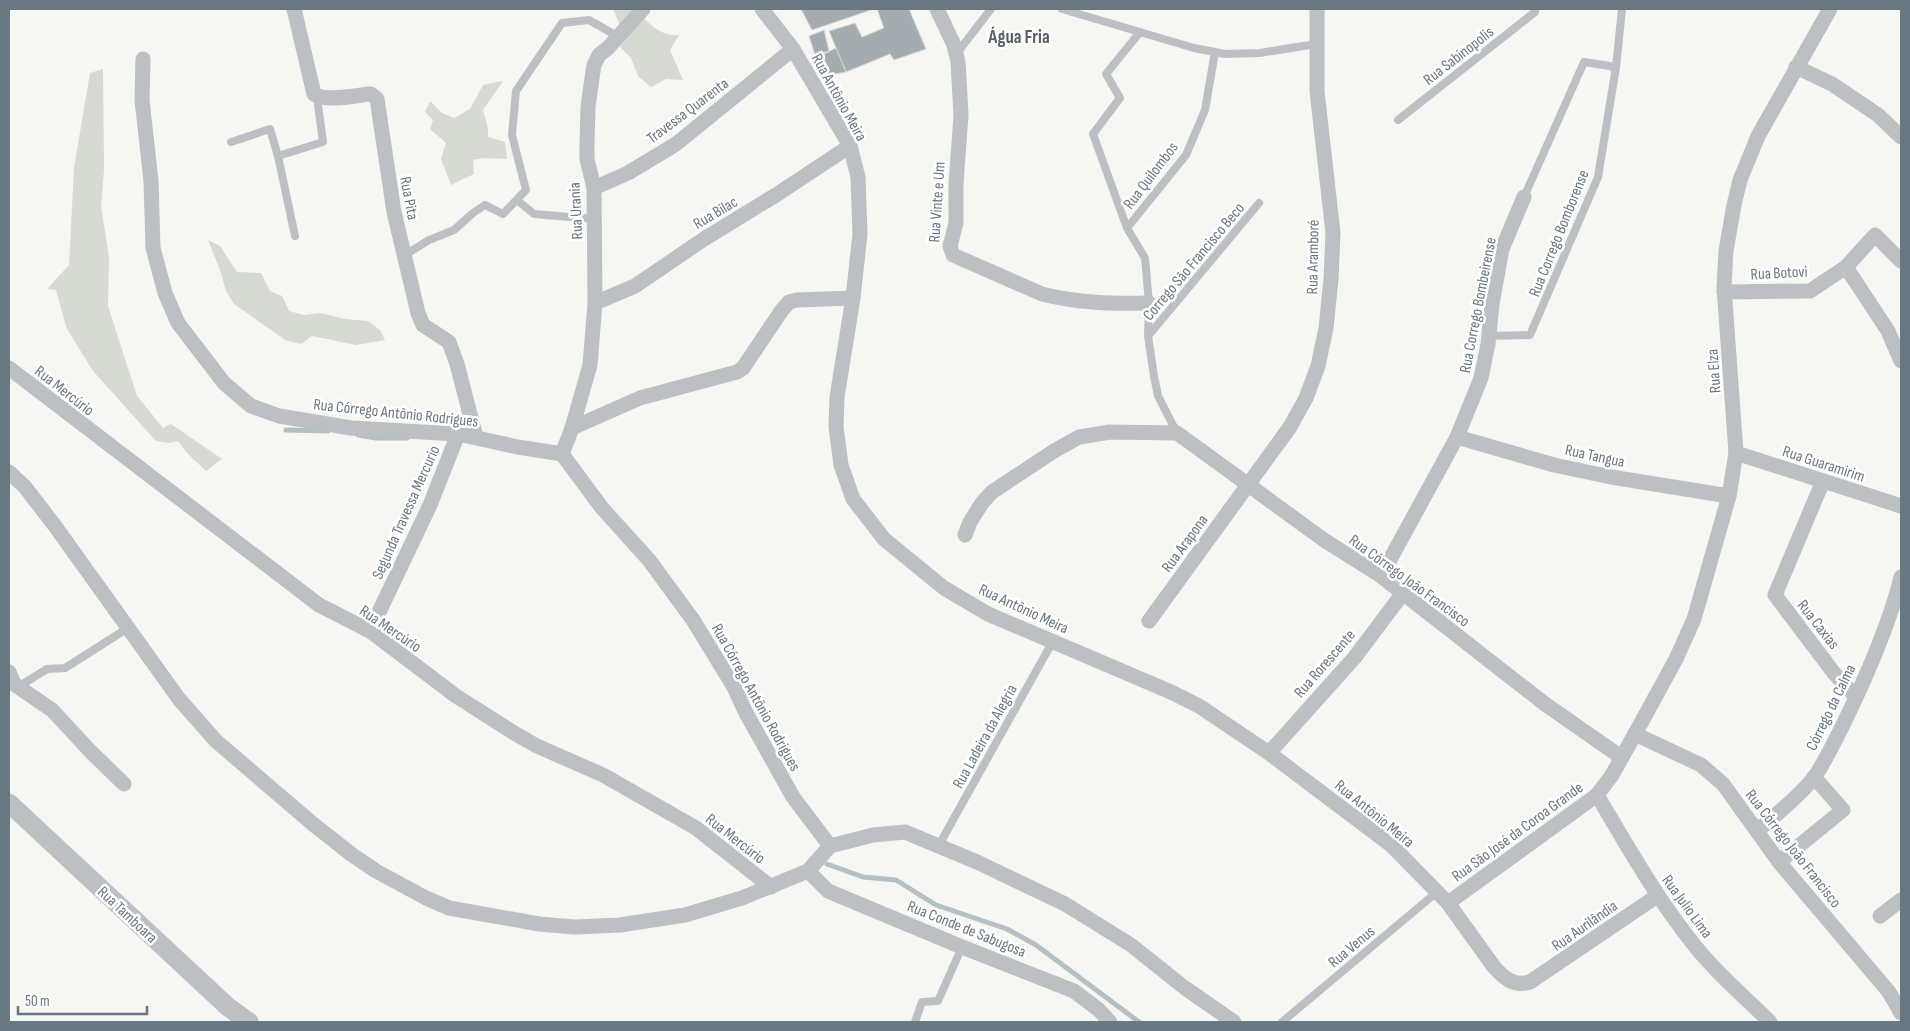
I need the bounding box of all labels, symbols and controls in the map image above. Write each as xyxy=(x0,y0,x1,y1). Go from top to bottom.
street label: Rua Sabinopolis xyxy=(1420,23,1498,90)
district label: Água Fria xyxy=(987,26,1050,49)
street label: Rua Antônio Meira xyxy=(807,51,870,145)
street label: Travessa Quarenta xyxy=(643,74,733,148)
street label: Rua Quilombos xyxy=(1120,138,1183,213)
street label: Rua Vinte e Um xyxy=(925,161,950,243)
street label: Rua Corrego Bomborense xyxy=(1525,167,1593,300)
street label: Rua Pita xyxy=(395,175,422,221)
street label: Rua Urania xyxy=(566,182,587,240)
street label: Rua Bilac xyxy=(690,193,741,234)
street label: Corrego São Francisco Beco xyxy=(1139,199,1249,325)
street label: Rua Aramboré xyxy=(1303,219,1324,295)
street label: Rua Corrego Bombeirense xyxy=(1456,236,1501,375)
street label: Rua Botovi xyxy=(1750,263,1808,284)
street label: Rua Elza xyxy=(1703,348,1726,394)
street label: Rua Mercúrio xyxy=(31,362,98,420)
street label: Rua Córrego Antônio Rodrigues xyxy=(312,395,480,432)
street label: Rua Tangua xyxy=(1563,441,1626,472)
street label: Rua Guaramirim xyxy=(1780,442,1867,487)
street label: Segunda Travessa Mercurio xyxy=(368,443,444,582)
street label: Rua Arapona xyxy=(1158,511,1213,576)
street label: Rua Córrego João Francisco xyxy=(1345,531,1473,631)
street label: Rua Antônio Meira xyxy=(976,580,1071,638)
street label: Rua Caxias xyxy=(1793,596,1843,654)
street label: Rua Mercúrio xyxy=(356,602,425,657)
street label: Rua Córrego Antônio Rodrigues xyxy=(707,621,804,775)
street label: Rua Rorescente xyxy=(1290,626,1360,702)
street label: Córrego da Calma xyxy=(1802,661,1860,754)
street label: Rua Ladeira da Alegria xyxy=(949,681,1022,792)
street label: Rua Antônio Meira xyxy=(1330,776,1418,852)
street label: Rua São José da Coroa Grande xyxy=(1449,778,1587,886)
street label: Rua Córrego João Francisco xyxy=(1741,786,1845,912)
street label: Rua Mercúrio xyxy=(702,810,769,868)
street label: Rua Julio Lima xyxy=(1657,872,1716,942)
street label: Rua Tamboara xyxy=(93,883,161,947)
street label: Rua Conde de Sabugosa xyxy=(904,897,1029,962)
street label: Rua Aurilândia xyxy=(1548,897,1621,956)
street label: Rua Venus xyxy=(1325,922,1379,972)
scale bar xyxy=(18,984,146,1016)
text: 50 m xyxy=(25,992,50,1011)

